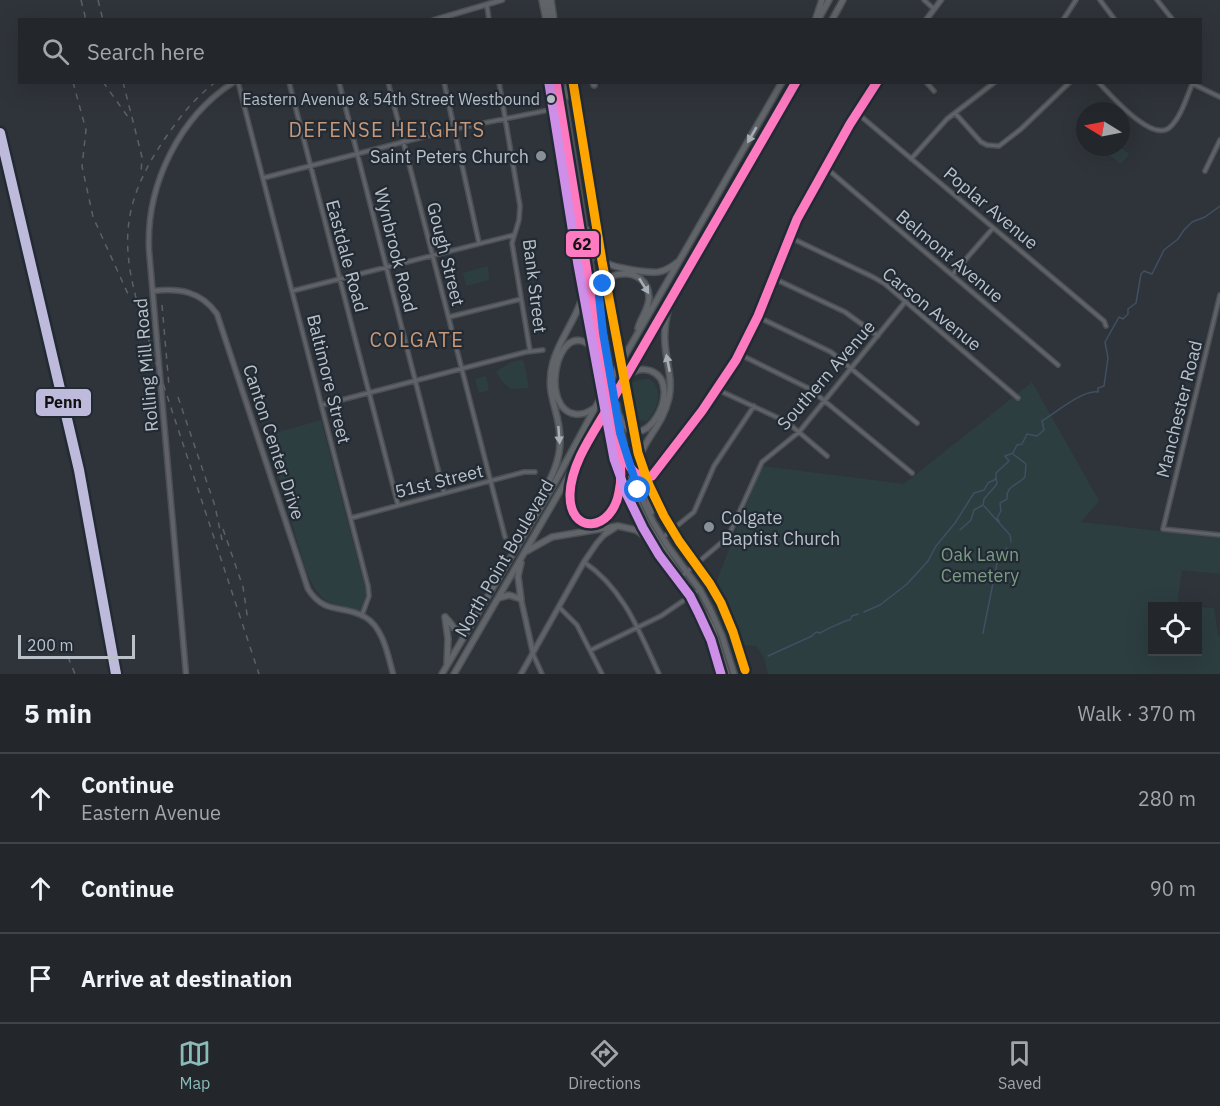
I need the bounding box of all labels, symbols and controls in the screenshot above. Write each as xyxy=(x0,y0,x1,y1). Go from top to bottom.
search box xyxy=(18,18,1202,84)
icon: search xyxy=(39,35,72,68)
text: Search here xyxy=(87,37,205,66)
place label: Eastern Avenue & 54th Street Westbound xyxy=(242,89,540,109)
marker: Eastern Avenue & 54th Street Westbound xyxy=(545,93,557,105)
north arrow xyxy=(1076,102,1130,156)
district label: DEFENSE HEIGHTS xyxy=(288,116,486,143)
one-way arrow xyxy=(747,127,757,144)
place label: Saint Peters Church xyxy=(370,145,529,168)
marker: Saint Peters Church xyxy=(534,149,548,163)
street label: Poplar Avenue xyxy=(939,162,1043,254)
street label: Wynbrook Road xyxy=(369,185,423,315)
street label: Eastdale Road xyxy=(321,197,373,315)
street label: Gough Street xyxy=(422,200,470,308)
street label: Belmont Avenue xyxy=(892,204,1009,308)
line badge: 62 xyxy=(565,230,600,258)
text: 62 xyxy=(572,234,592,254)
street label: Bank Street xyxy=(518,238,552,334)
street label: Carson Avenue xyxy=(878,262,986,356)
route end xyxy=(589,270,615,296)
one-way arrow xyxy=(638,278,649,294)
street label: Rolling Mill Road xyxy=(129,297,163,433)
street label: Baltimore Street xyxy=(302,312,356,446)
street label: Southern Avenue xyxy=(772,315,880,435)
district label: COLGATE xyxy=(370,326,464,353)
street label: Manchester Road xyxy=(1151,338,1207,480)
one-way arrow xyxy=(663,353,672,372)
street label: Canton Center Drive xyxy=(238,361,310,523)
line badge: Penn xyxy=(35,388,92,417)
text: Penn xyxy=(44,392,82,412)
one-way arrow xyxy=(555,425,564,444)
street label: 51st Street xyxy=(392,459,486,503)
street label: North Point Boulevard xyxy=(450,475,558,641)
route start xyxy=(624,476,650,502)
place label: Colgate Baptist Church xyxy=(721,506,840,550)
marker: Colgate Baptist Church xyxy=(702,520,716,534)
park label: Oak Lawn Cemetery xyxy=(941,543,1019,587)
map controls xyxy=(1148,602,1202,656)
button: locate xyxy=(1148,602,1202,656)
scale bar xyxy=(18,632,135,660)
text: 200 m xyxy=(27,635,74,655)
text: 5 min xyxy=(24,696,92,730)
text: Walk · 370 m xyxy=(1078,700,1196,727)
text: Continue xyxy=(81,770,174,799)
icon: ahead xyxy=(24,782,57,815)
text: 280 m xyxy=(1138,785,1196,812)
text: Eastern Avenue xyxy=(81,799,221,826)
icon: ahead xyxy=(24,872,57,905)
text: Continue xyxy=(81,874,174,903)
text: 90 m xyxy=(1150,875,1196,902)
icon: arrive xyxy=(24,962,57,995)
text: Arrive at destination xyxy=(81,964,292,993)
tab: Map xyxy=(178,1037,211,1093)
tab: Directions xyxy=(568,1037,641,1093)
tab: Saved xyxy=(998,1037,1042,1093)

